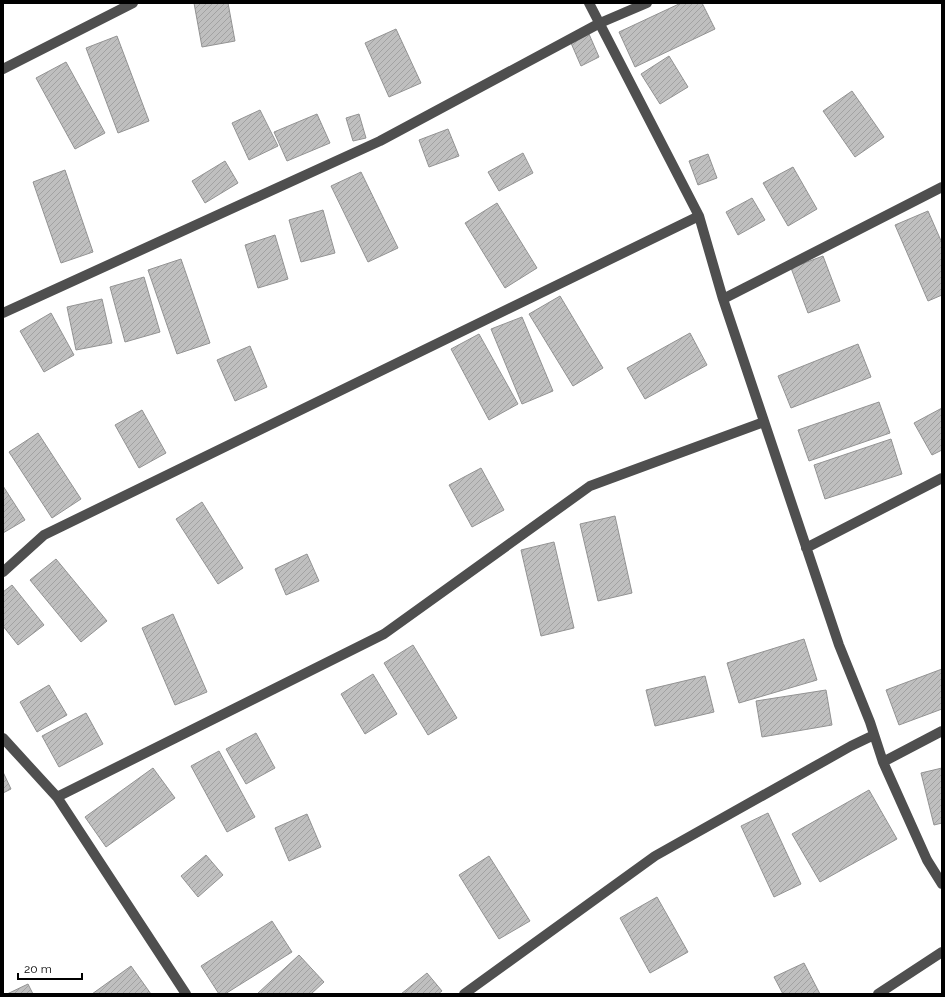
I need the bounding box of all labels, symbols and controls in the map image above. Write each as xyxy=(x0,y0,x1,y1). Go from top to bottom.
scale bar xyxy=(18,955,82,981)
text: 20 m xyxy=(24,962,52,976)

